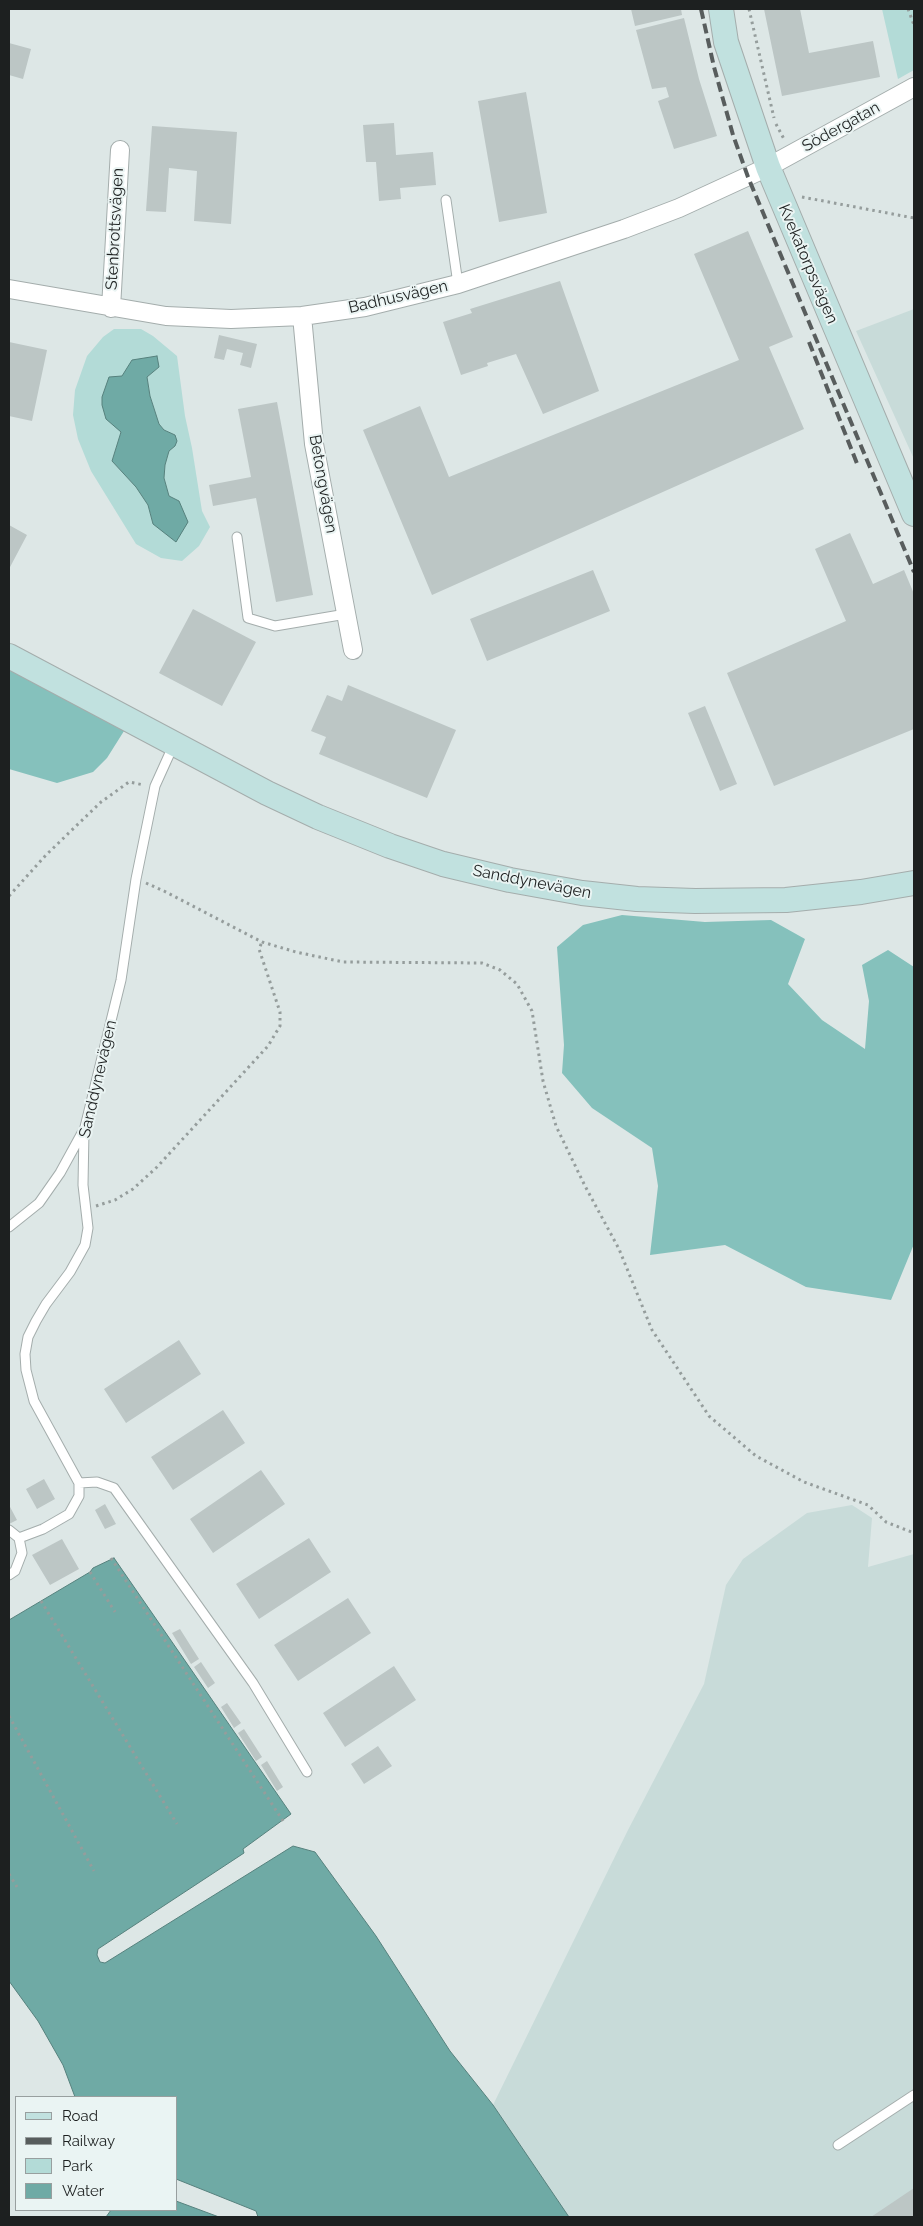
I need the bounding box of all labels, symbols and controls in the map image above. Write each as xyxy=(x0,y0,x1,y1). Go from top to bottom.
street label: Södergatan xyxy=(799,98,883,156)
street label: Stenbrottsvägen xyxy=(102,168,128,290)
street label: Kvekatorpsvägen xyxy=(774,201,842,327)
street label: Badhusvägen xyxy=(346,276,450,318)
street label: Betongvägen xyxy=(305,433,341,535)
street label: Sanddynevägen xyxy=(471,861,593,903)
street label: Sanddynevägen xyxy=(75,1018,121,1140)
legend xyxy=(15,2096,178,2211)
text: Road xyxy=(62,2107,98,2125)
text: Railway xyxy=(62,2132,115,2150)
text: Park xyxy=(62,2157,93,2175)
text: Water xyxy=(62,2182,104,2200)

